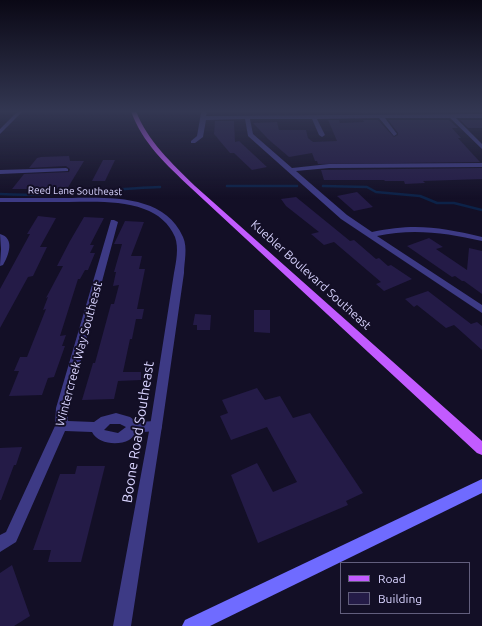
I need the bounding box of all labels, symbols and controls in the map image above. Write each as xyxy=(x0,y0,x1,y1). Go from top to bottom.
street label: Reed Lane Southeast xyxy=(28,184,122,198)
street label: Kuebler Boulevard Southeast xyxy=(248,217,374,333)
street label: Wintercreek Way Southeast xyxy=(53,280,105,428)
street label: Boone Road Southeast xyxy=(119,360,157,504)
legend xyxy=(340,562,470,614)
text: Road xyxy=(378,572,406,585)
text: Building xyxy=(378,592,422,605)

